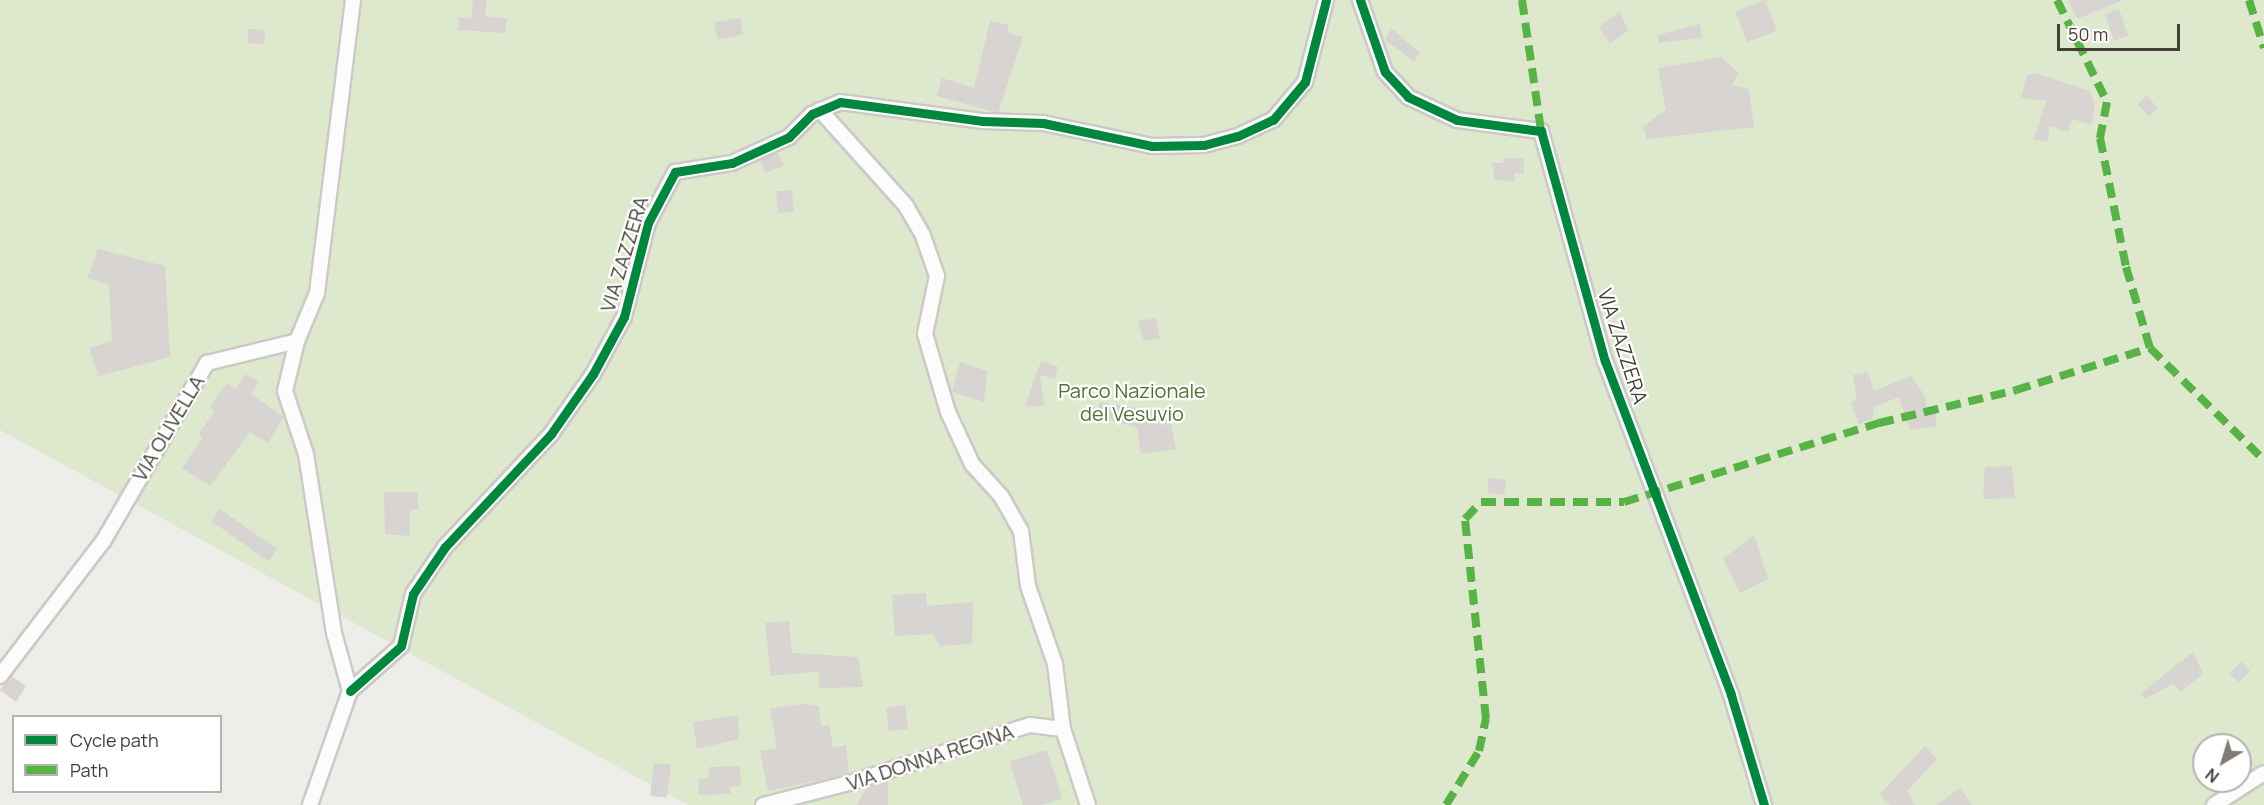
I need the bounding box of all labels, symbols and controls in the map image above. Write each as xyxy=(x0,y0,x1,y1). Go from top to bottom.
scale bar xyxy=(2060,12,2183,50)
text: 50 m xyxy=(2068,22,2108,46)
street label: VIA ZAZZERA xyxy=(595,193,653,315)
street label: VIA ZAZZERA xyxy=(1593,285,1653,407)
street label: VIA OLIVELLA xyxy=(127,371,209,485)
park label: Parco Nazionale del Vesuvio xyxy=(1058,379,1206,426)
legend xyxy=(12,715,222,793)
street label: VIA DONNA REGINA xyxy=(844,719,1016,795)
text: Cycle path xyxy=(70,728,159,752)
north arrow xyxy=(2192,733,2252,793)
text: Path xyxy=(70,758,108,782)
text: N xyxy=(2201,763,2223,788)

